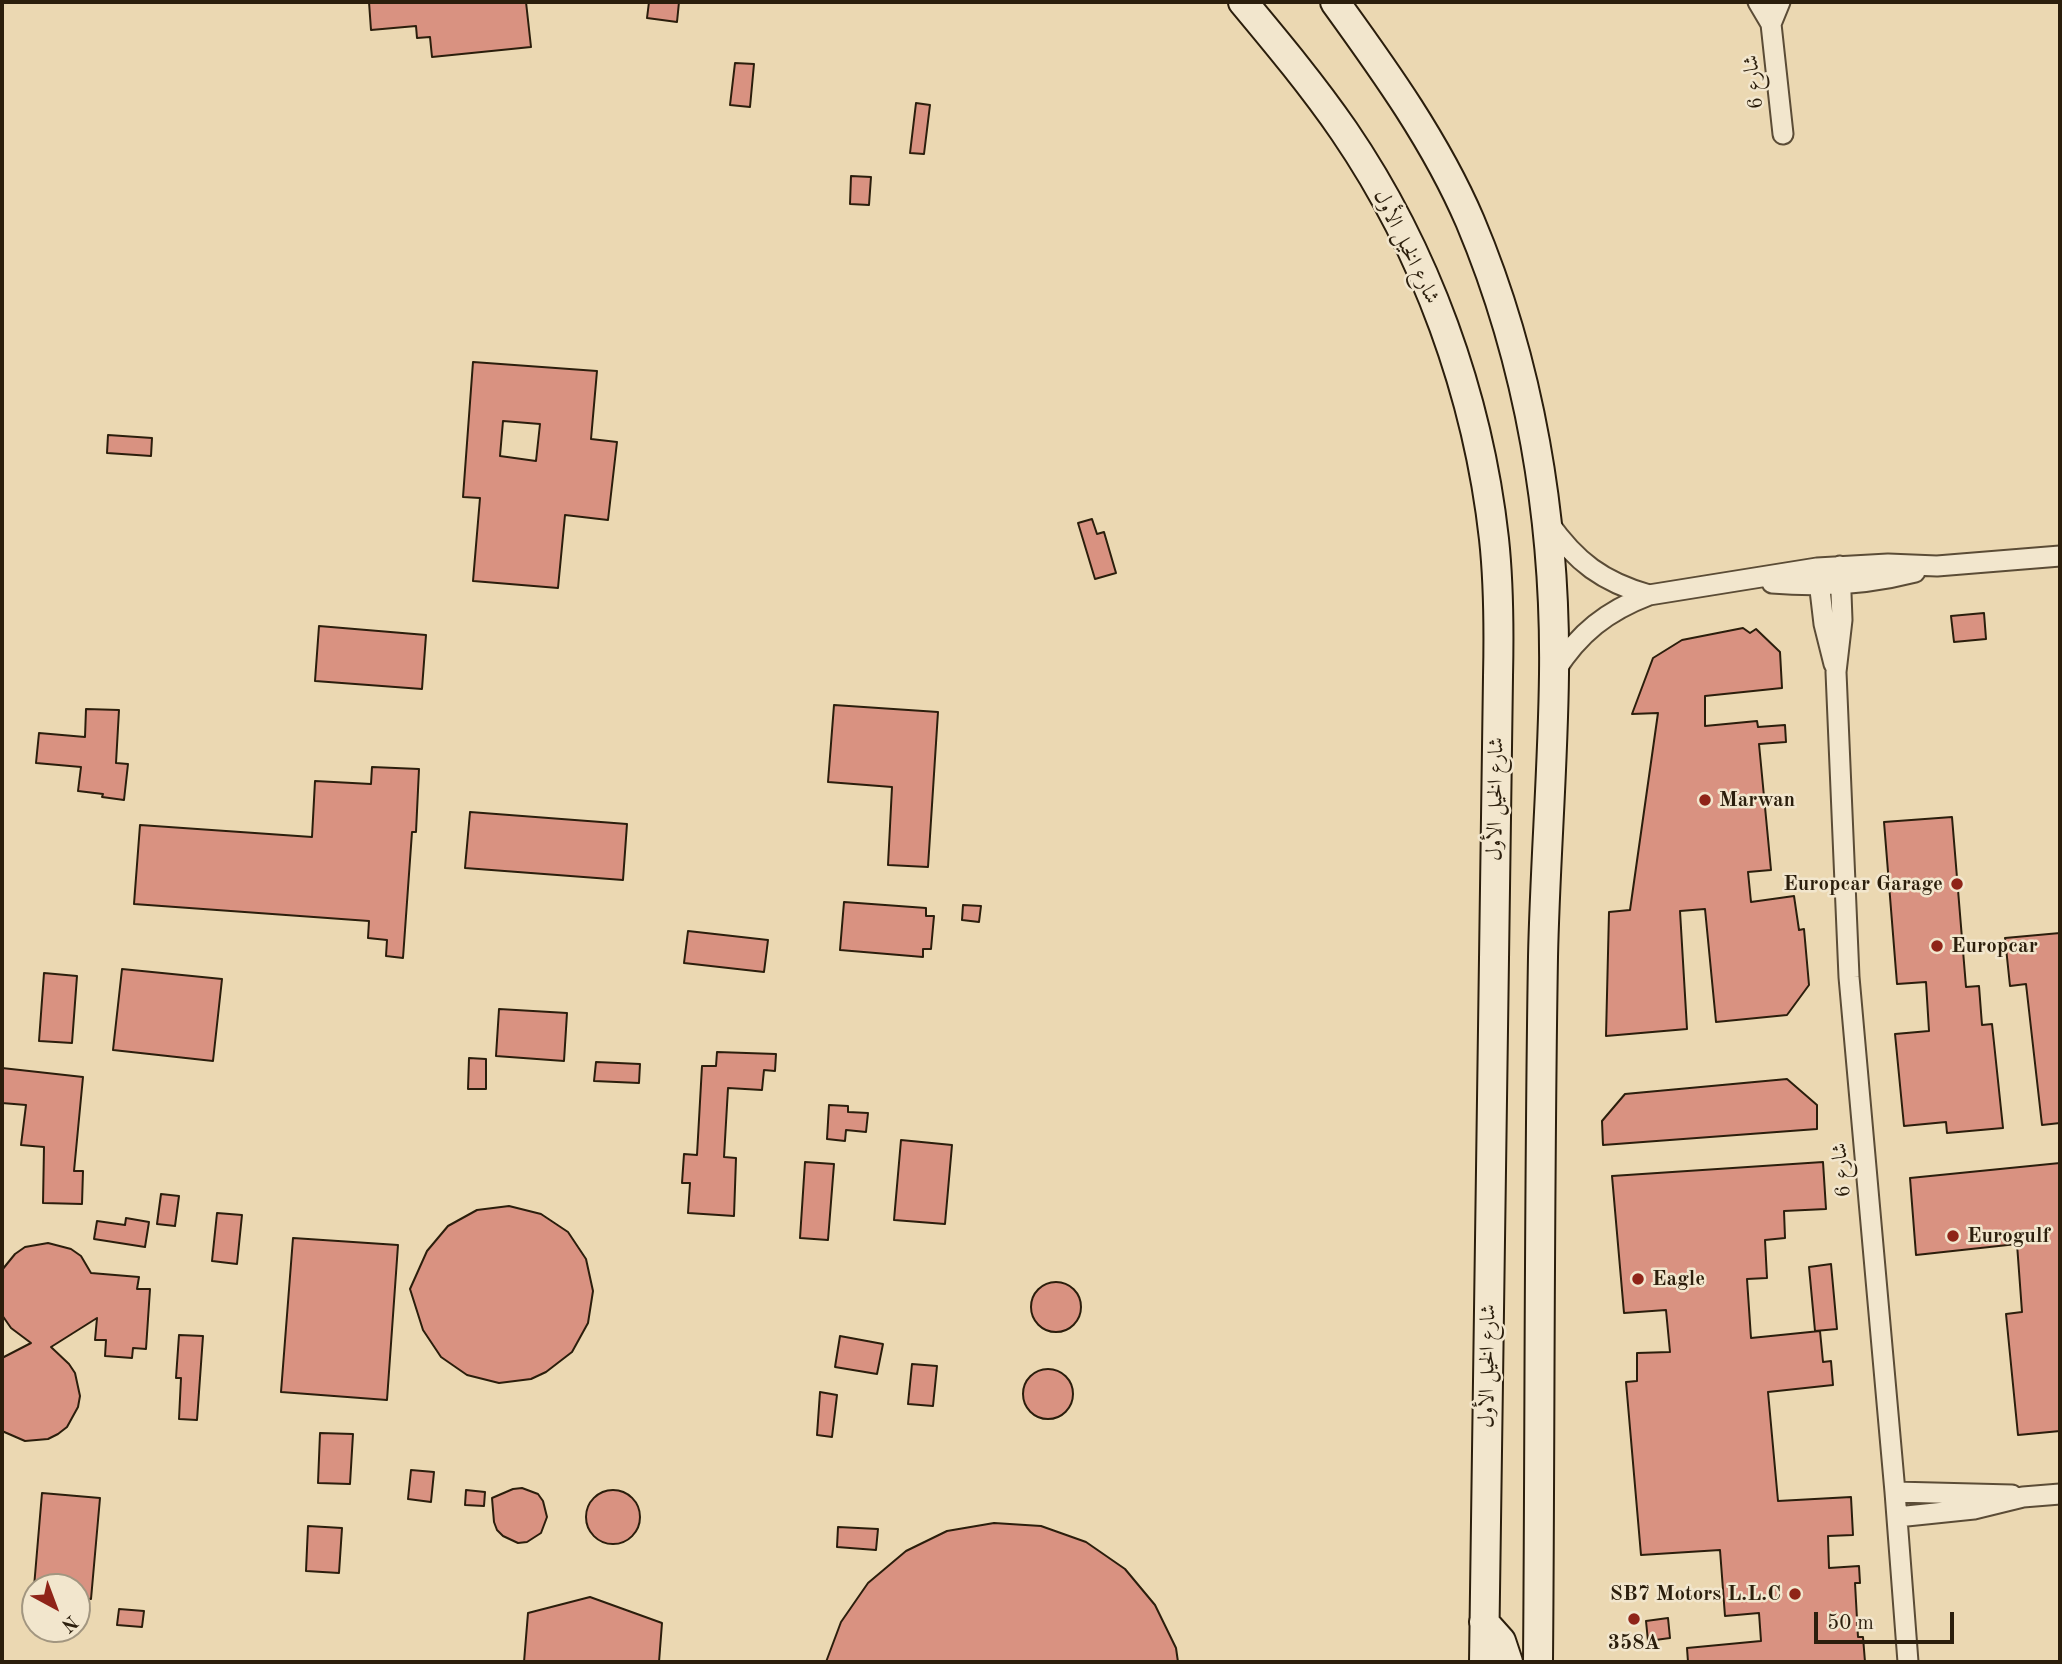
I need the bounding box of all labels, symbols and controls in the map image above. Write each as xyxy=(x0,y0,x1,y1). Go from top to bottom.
street label: شارع 6 xyxy=(1739,54,1769,110)
street label: شارع الخيل الأول xyxy=(1368,186,1444,308)
street label: شارع الخيل الأول xyxy=(1482,737,1510,861)
place label: Marwan xyxy=(1719,787,1795,813)
marker: Marwan xyxy=(1697,792,1713,808)
place label: Europcar Garage xyxy=(1783,871,1943,897)
marker: Europcar Garage xyxy=(1949,876,1965,892)
place label: Europcar xyxy=(1951,933,2038,959)
marker: Europcar xyxy=(1929,938,1945,954)
street label: شارع 6 xyxy=(1827,1142,1857,1198)
place label: Eurogulf xyxy=(1967,1223,2050,1249)
marker: Eurogulf xyxy=(1945,1228,1961,1244)
place label: Eagle xyxy=(1652,1266,1705,1292)
marker: Eagle xyxy=(1630,1271,1646,1287)
street label: شارع الخيل الأول xyxy=(1474,1304,1502,1428)
north arrow xyxy=(21,1573,91,1643)
place label: SB7 Motors L.L.C xyxy=(1610,1581,1781,1607)
marker: SB7 Motors L.L.C xyxy=(1787,1586,1803,1602)
scale bar xyxy=(1817,1598,1957,1642)
text: N xyxy=(57,1611,81,1635)
marker: 358A xyxy=(1626,1611,1642,1627)
text: 50 m xyxy=(1827,1613,1874,1634)
place label: 358A xyxy=(1608,1630,1660,1656)

